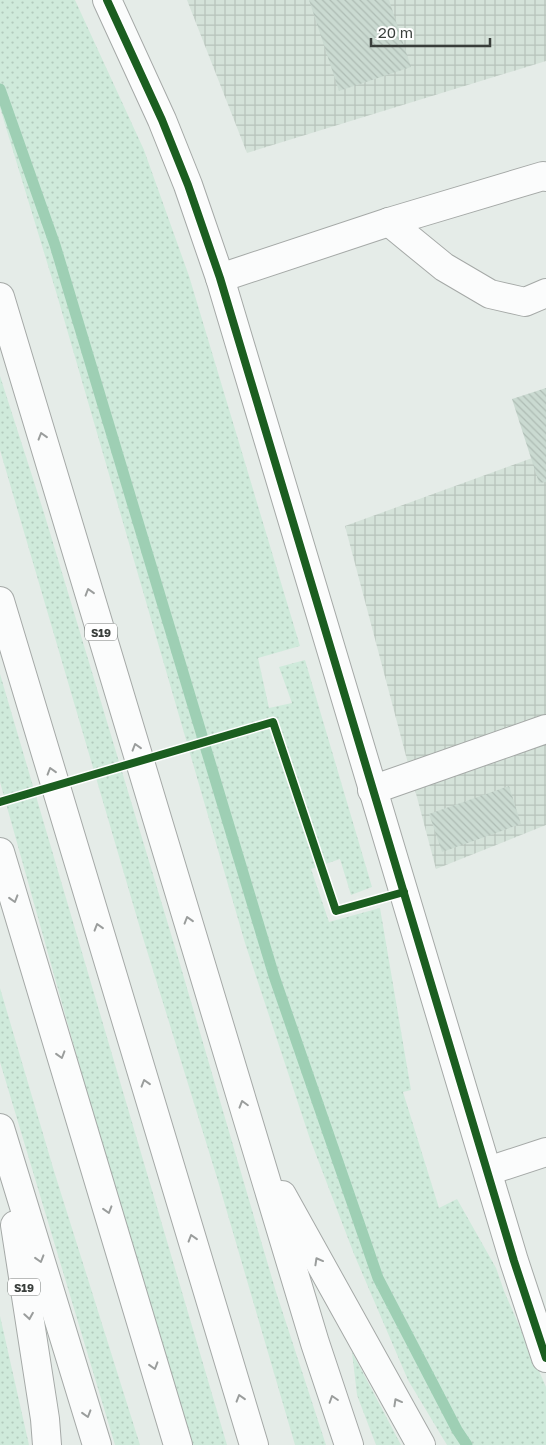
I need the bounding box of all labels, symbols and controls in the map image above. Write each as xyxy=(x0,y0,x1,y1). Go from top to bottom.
scale bar xyxy=(371,15,490,47)
text: 20 m xyxy=(378,23,413,41)
one-way arrow xyxy=(37,433,47,441)
one-way arrow xyxy=(84,588,94,597)
road number: S19 xyxy=(85,624,117,640)
one-way arrow xyxy=(132,744,142,752)
one-way arrow xyxy=(47,768,57,776)
one-way arrow xyxy=(9,894,19,903)
one-way arrow xyxy=(184,916,194,924)
one-way arrow xyxy=(94,923,104,932)
one-way arrow xyxy=(55,1050,65,1058)
one-way arrow xyxy=(140,1079,150,1087)
one-way arrow xyxy=(238,1100,248,1108)
one-way arrow xyxy=(102,1206,112,1214)
one-way arrow xyxy=(187,1234,197,1243)
one-way arrow xyxy=(34,1254,44,1262)
one-way arrow xyxy=(314,1257,324,1266)
road number: S19 xyxy=(8,1278,40,1295)
one-way arrow xyxy=(23,1312,34,1320)
one-way arrow xyxy=(149,1361,159,1369)
one-way arrow xyxy=(235,1395,245,1403)
one-way arrow xyxy=(329,1395,339,1403)
one-way arrow xyxy=(394,1399,404,1408)
one-way arrow xyxy=(82,1409,92,1418)

